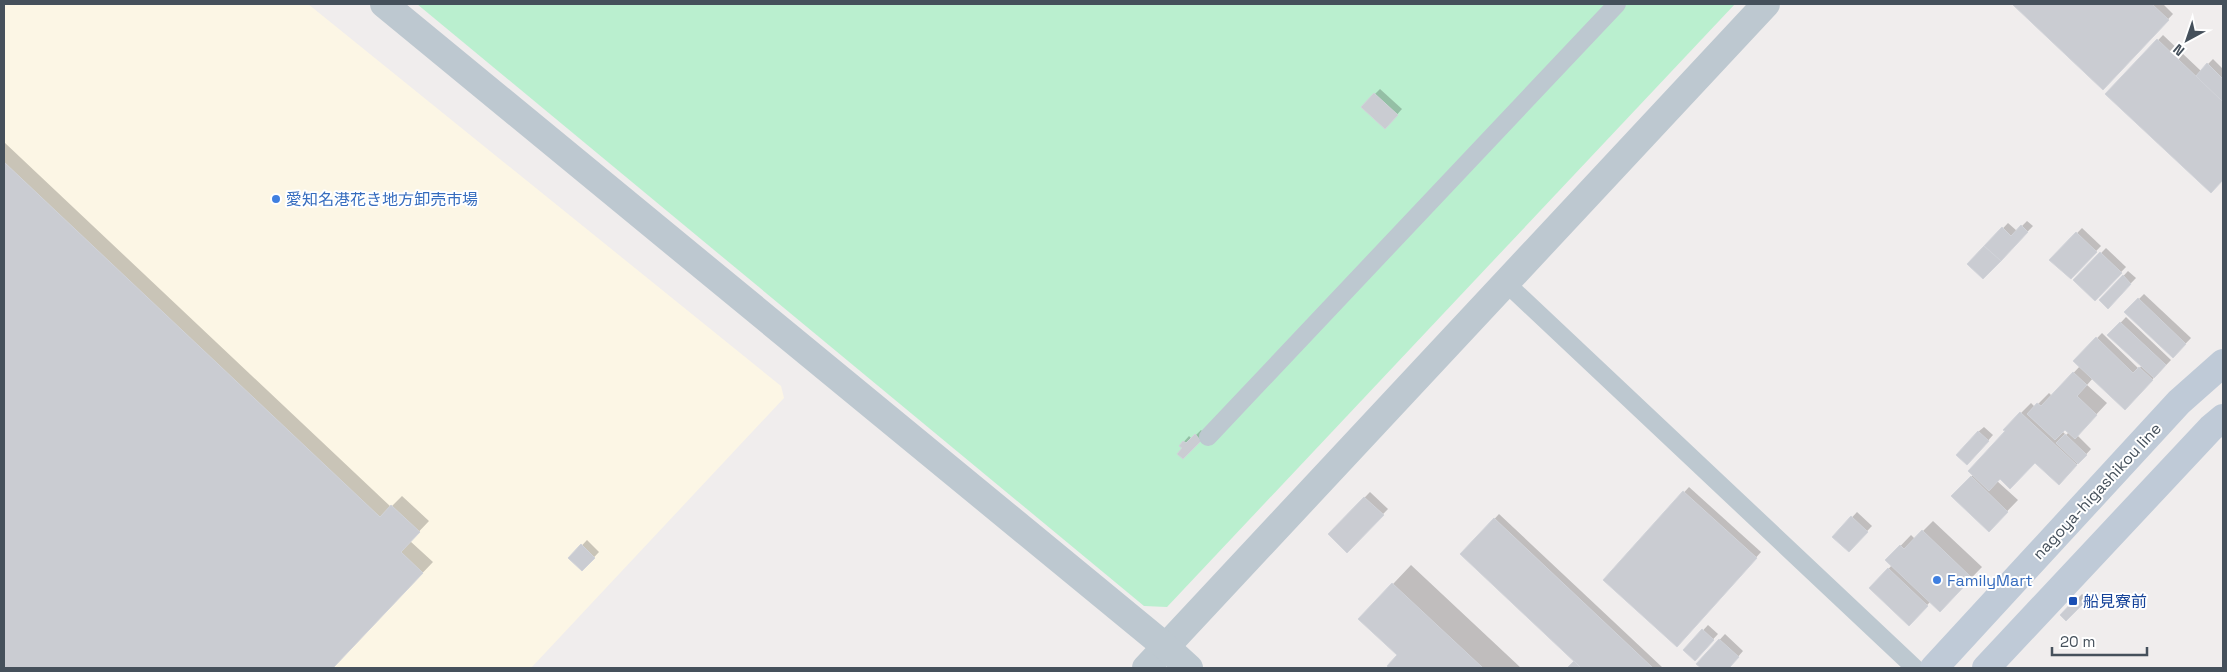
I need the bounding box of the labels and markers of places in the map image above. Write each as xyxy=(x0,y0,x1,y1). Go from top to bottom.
place label: 愛知名港花き地方卸売市場 xyxy=(286,189,478,210)
marker: 愛知名港花き地方卸売市場 xyxy=(270,193,282,205)
place label: FamilyMart xyxy=(1947,570,2033,591)
marker: FamilyMart xyxy=(1931,574,1943,586)
place label: 船見寮前 xyxy=(2083,591,2147,612)
marker: 船見寮前 xyxy=(2067,595,2079,607)

